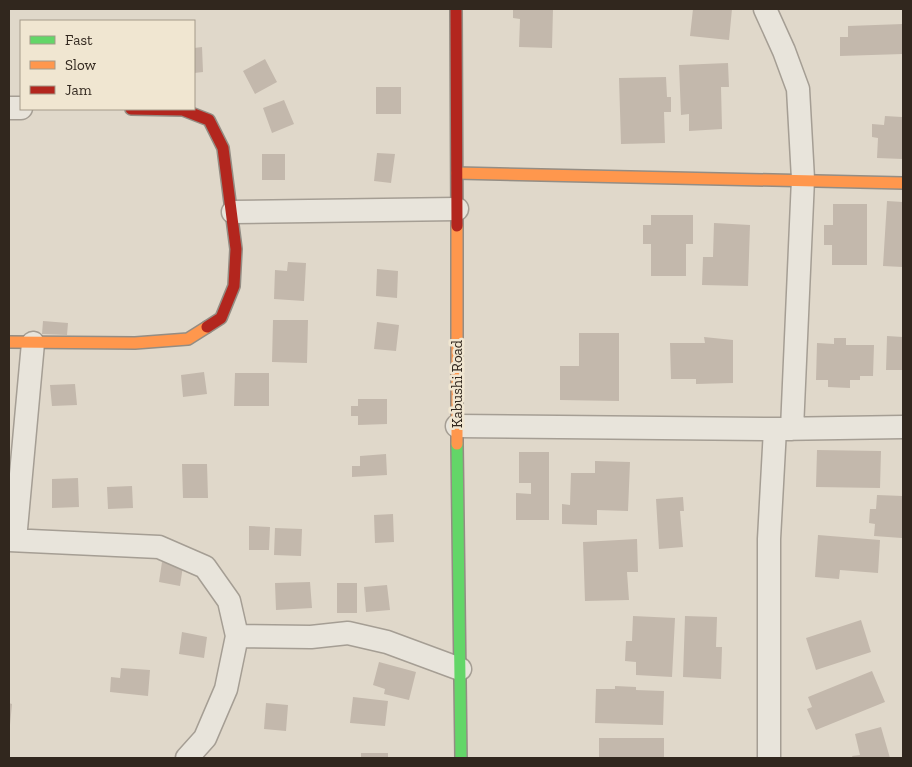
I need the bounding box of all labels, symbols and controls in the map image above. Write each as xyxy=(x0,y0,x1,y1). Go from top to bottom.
legend xyxy=(20,20,195,110)
text: Fast xyxy=(65,31,93,49)
text: Slow xyxy=(65,56,97,74)
text: Jam xyxy=(65,81,92,99)
street label: Kabushi Road xyxy=(448,339,466,428)

